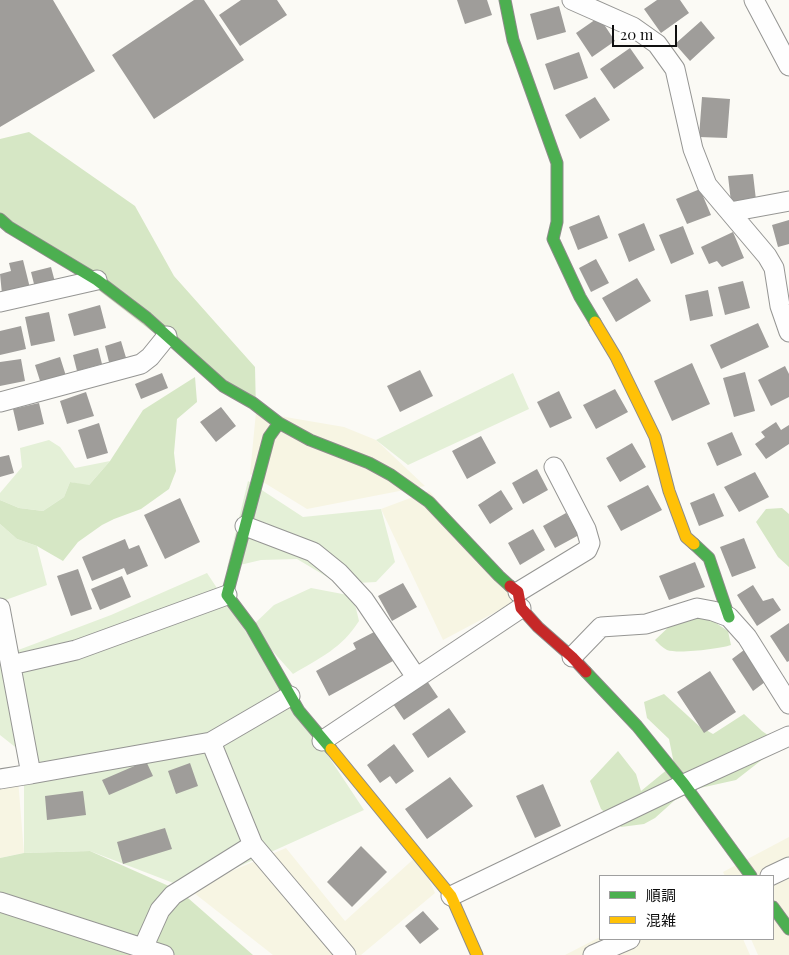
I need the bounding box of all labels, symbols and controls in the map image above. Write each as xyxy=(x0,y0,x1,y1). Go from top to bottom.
scale bar xyxy=(614,15,679,47)
text: 20 m xyxy=(620,24,653,44)
legend xyxy=(599,875,774,940)
text: 順調 xyxy=(646,885,676,905)
text: 混雑 xyxy=(646,910,676,930)

